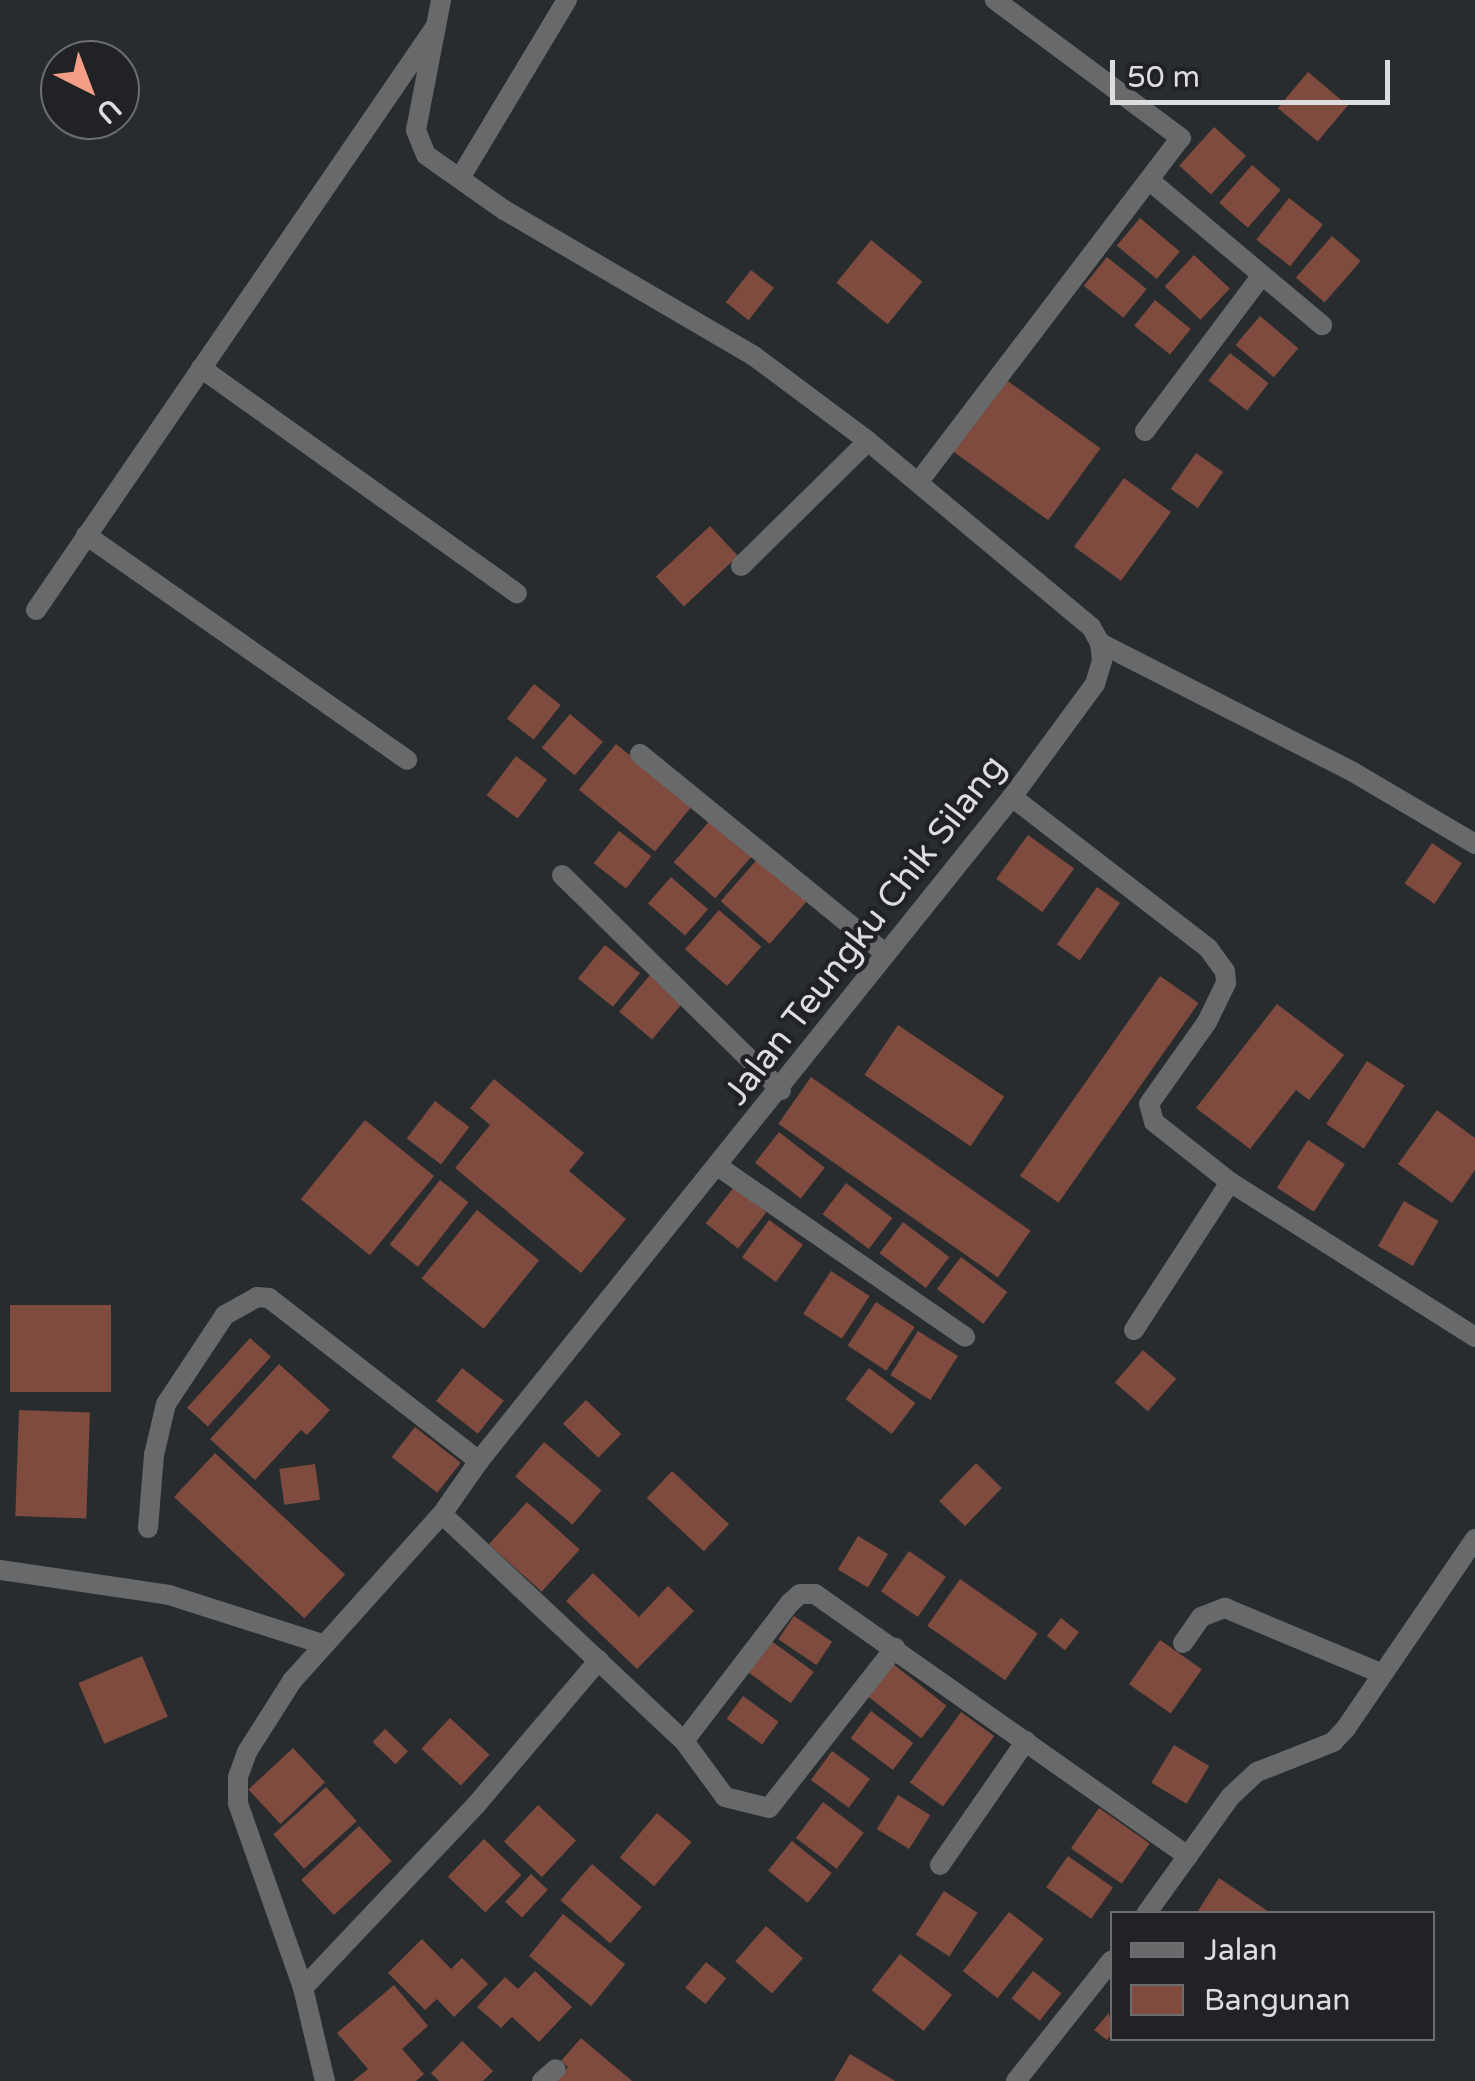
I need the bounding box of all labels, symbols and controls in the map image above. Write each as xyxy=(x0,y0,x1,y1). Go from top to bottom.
north arrow xyxy=(40,40,140,140)
scale bar xyxy=(1115,40,1395,102)
text: 50 m xyxy=(1127,59,1200,96)
text: U xyxy=(89,91,128,131)
street label: Jalan Teungku Chik Silang xyxy=(715,747,1015,1113)
legend xyxy=(1110,1911,1435,2041)
text: Jalan xyxy=(1204,1932,1277,1969)
text: Bangunan xyxy=(1204,1982,1351,2019)

